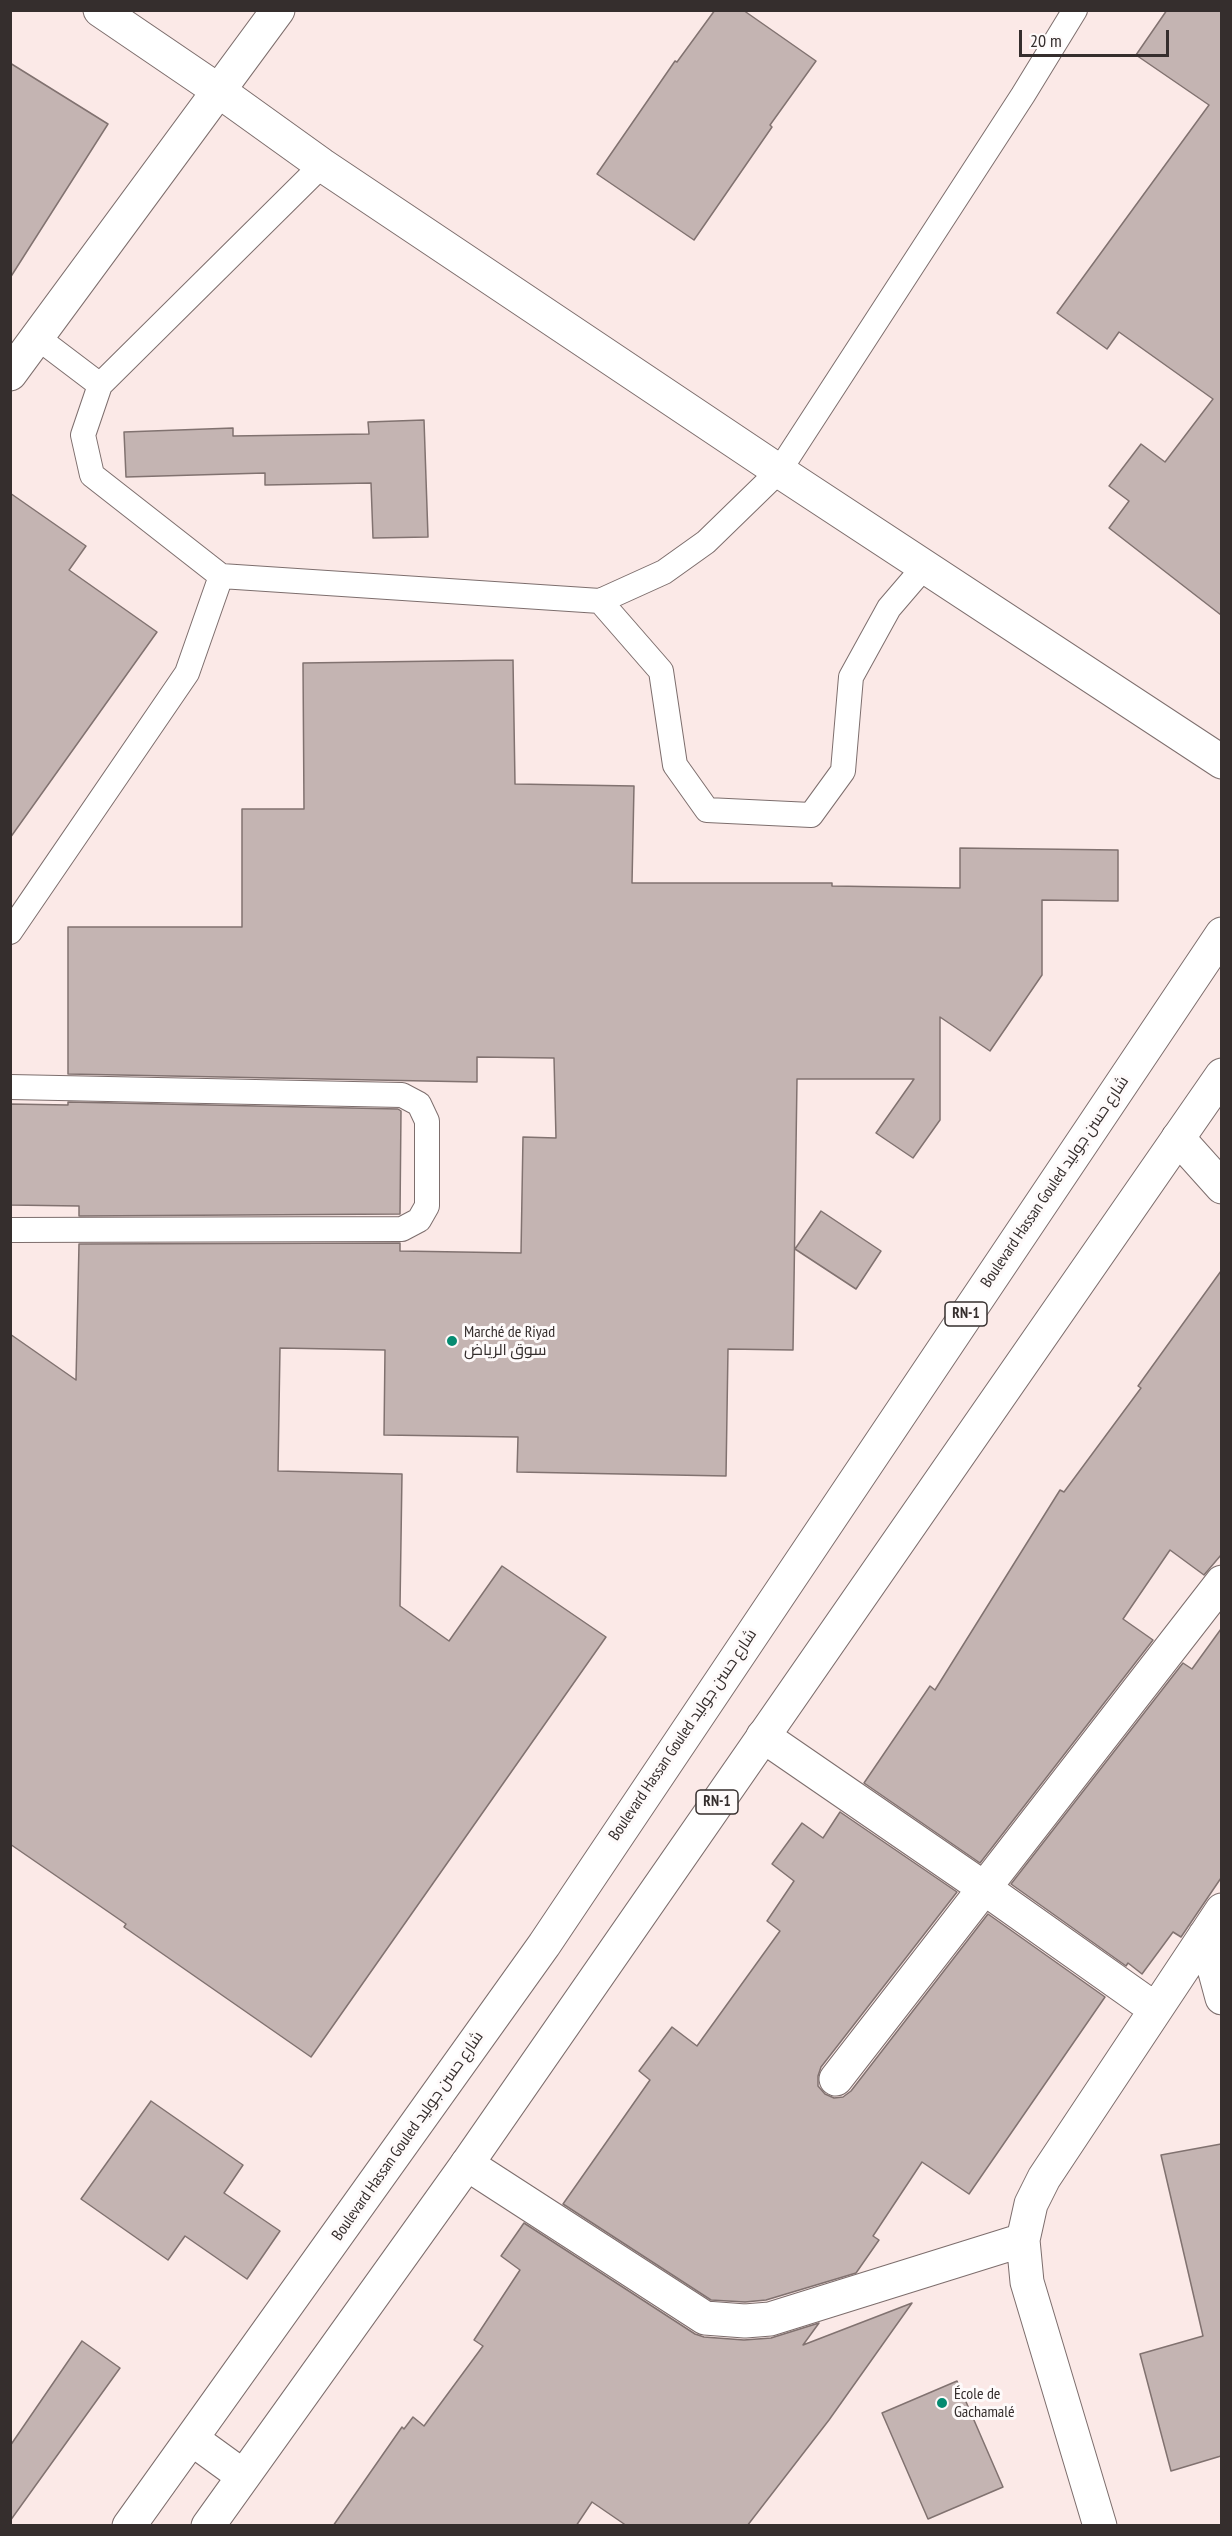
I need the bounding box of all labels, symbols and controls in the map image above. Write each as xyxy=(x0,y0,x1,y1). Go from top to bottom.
scale bar xyxy=(1022,18,1172,56)
text: 20 m xyxy=(1030,29,1062,52)
street label: Boulevard Hassan Gouled شارع حسن جوليد xyxy=(977,1073,1133,1291)
road number: RN-1 xyxy=(945,1302,987,1326)
place label: Marché de Riyad سوق الرياض xyxy=(464,1322,555,1360)
marker: Marché de Riyad سوق الرياض xyxy=(445,1334,459,1348)
street label: Boulevard Hassan Gouled شارع حسن جوليد xyxy=(605,1626,761,1844)
road number: RN-1 xyxy=(696,1790,738,1814)
street label: Boulevard Hassan Gouled شارع حسن جوليد xyxy=(328,2028,488,2244)
place label: École de Gachamalé xyxy=(954,2384,1015,2422)
marker: École de Gachamalé xyxy=(935,2396,949,2410)

